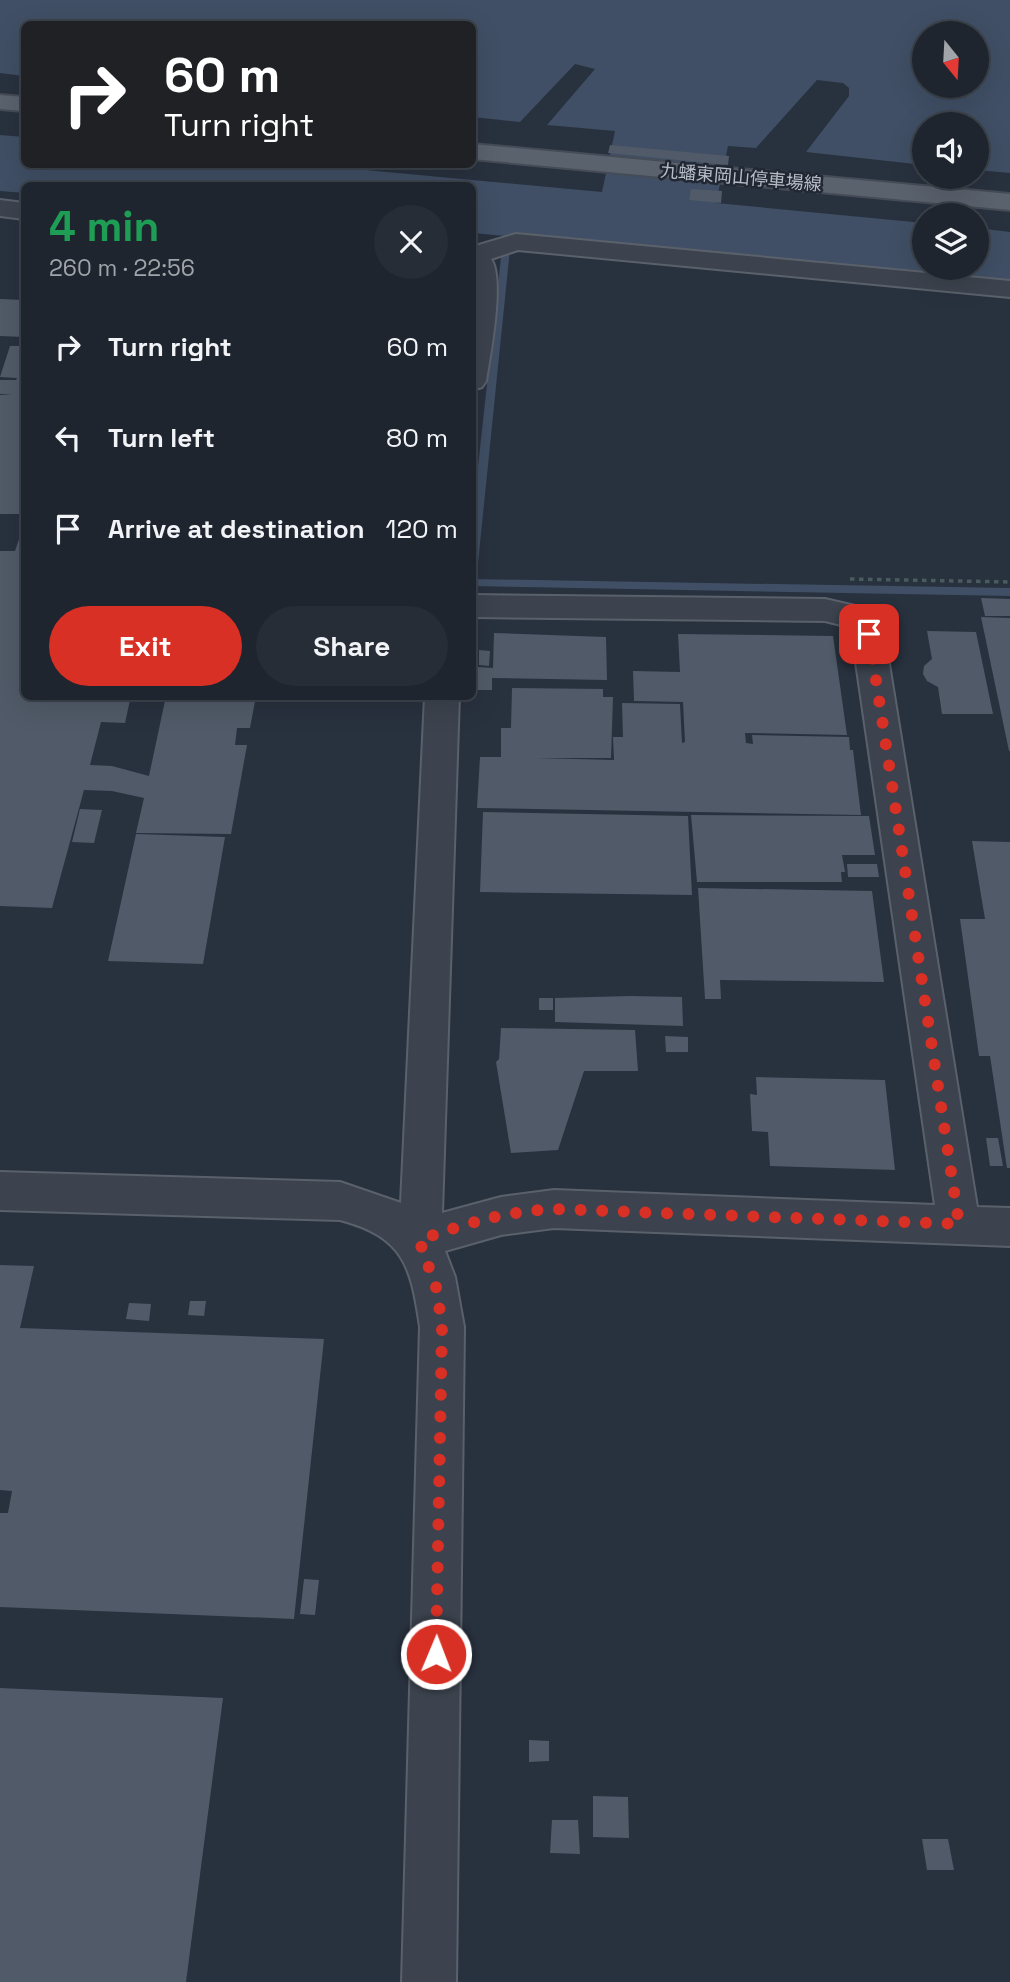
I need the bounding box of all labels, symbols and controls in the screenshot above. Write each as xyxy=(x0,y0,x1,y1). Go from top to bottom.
north arrow xyxy=(912,21,989,98)
map controls xyxy=(912,21,989,280)
text: 60 m xyxy=(164,44,280,106)
icon: right xyxy=(49,49,140,140)
text: Turn right xyxy=(164,105,314,145)
button: sound xyxy=(912,112,989,189)
street label: 九蟠東岡山停車場線 xyxy=(659,158,823,196)
text: 4 min xyxy=(49,200,159,253)
button: layers xyxy=(912,203,989,280)
button: close xyxy=(374,205,448,279)
text: 260 m · 22:56 xyxy=(49,253,195,283)
icon: right xyxy=(49,328,87,366)
text: Turn right xyxy=(108,330,232,364)
text: 60 m xyxy=(386,330,448,364)
icon: left xyxy=(49,419,87,457)
text: Turn left xyxy=(108,421,215,455)
text: 80 m xyxy=(386,421,448,455)
icon: arrive xyxy=(49,510,87,548)
text: Arrive at destination xyxy=(108,512,365,546)
text: 120 m xyxy=(386,512,458,546)
pin xyxy=(839,604,899,664)
button: Exit xyxy=(49,606,242,686)
button: Share xyxy=(256,606,448,686)
icon: arrive xyxy=(850,615,888,653)
position arrow xyxy=(399,1617,473,1691)

